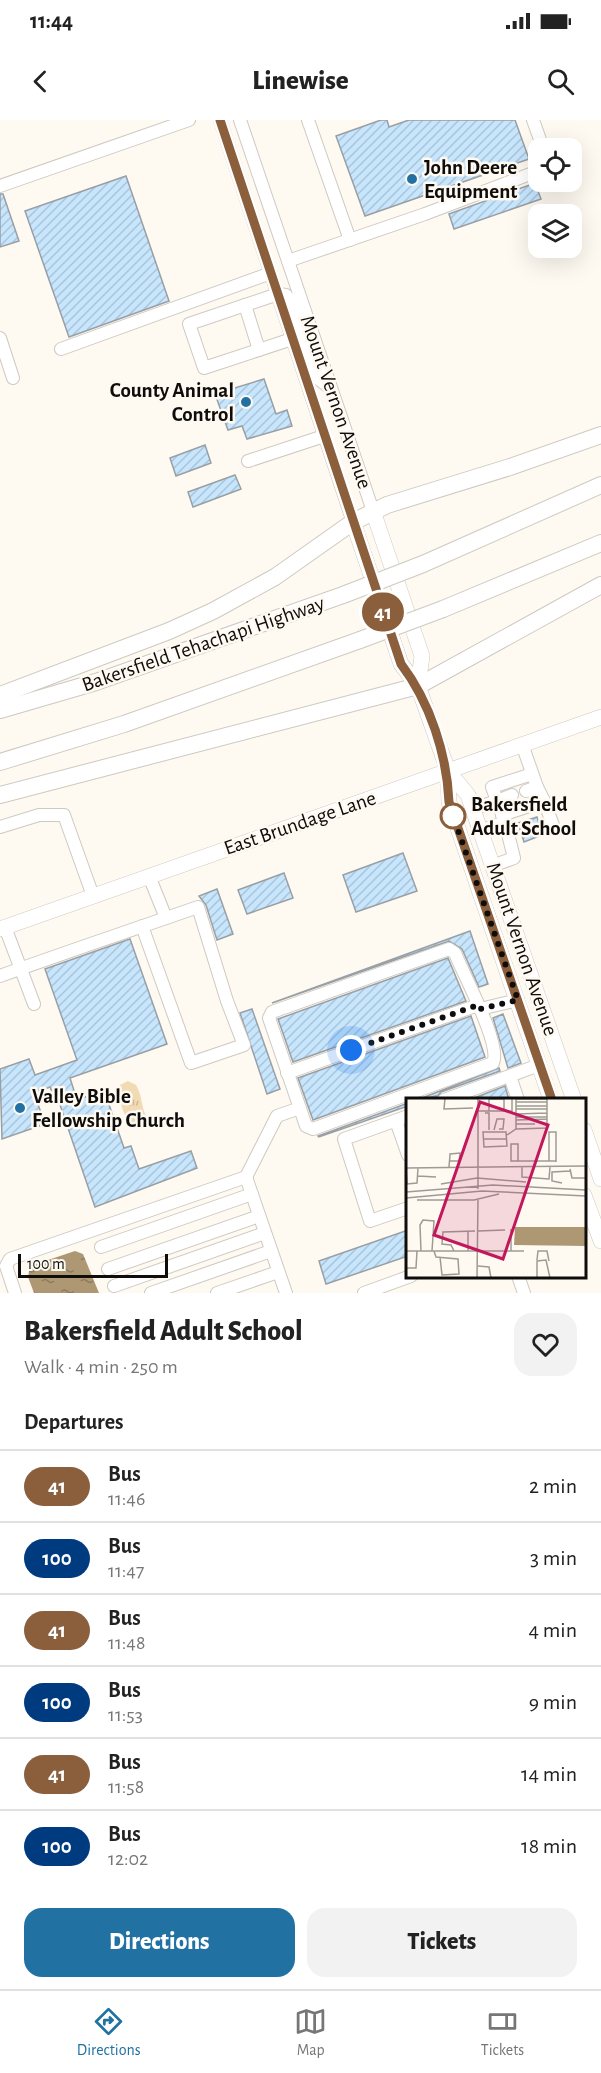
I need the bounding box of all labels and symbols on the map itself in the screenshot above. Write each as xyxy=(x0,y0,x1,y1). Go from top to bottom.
place label: John Deere Equipment xyxy=(424,157,517,202)
marker: John Deere Equipment xyxy=(405,172,419,186)
street label: Mount Vernon Avenue xyxy=(296,313,376,491)
place label: County Animal Control xyxy=(110,380,234,425)
marker: County Animal Control xyxy=(239,395,253,409)
line badge: 41 xyxy=(356,592,410,632)
street label: Bakersfield Tehachapi Highway xyxy=(79,593,327,695)
street label: East Brundage Lane xyxy=(221,787,379,859)
place label: Bakersfield Adult School xyxy=(471,794,577,839)
marker: Bakersfield Adult School xyxy=(440,803,466,829)
street label: Mount Vernon Avenue xyxy=(482,860,562,1038)
your location xyxy=(336,1035,366,1065)
place label: Valley Bible Fellowship Church xyxy=(32,1086,185,1131)
inset map xyxy=(406,1098,586,1278)
marker: Valley Bible Fellowship Church xyxy=(13,1101,27,1115)
scale bar xyxy=(18,1251,168,1278)

